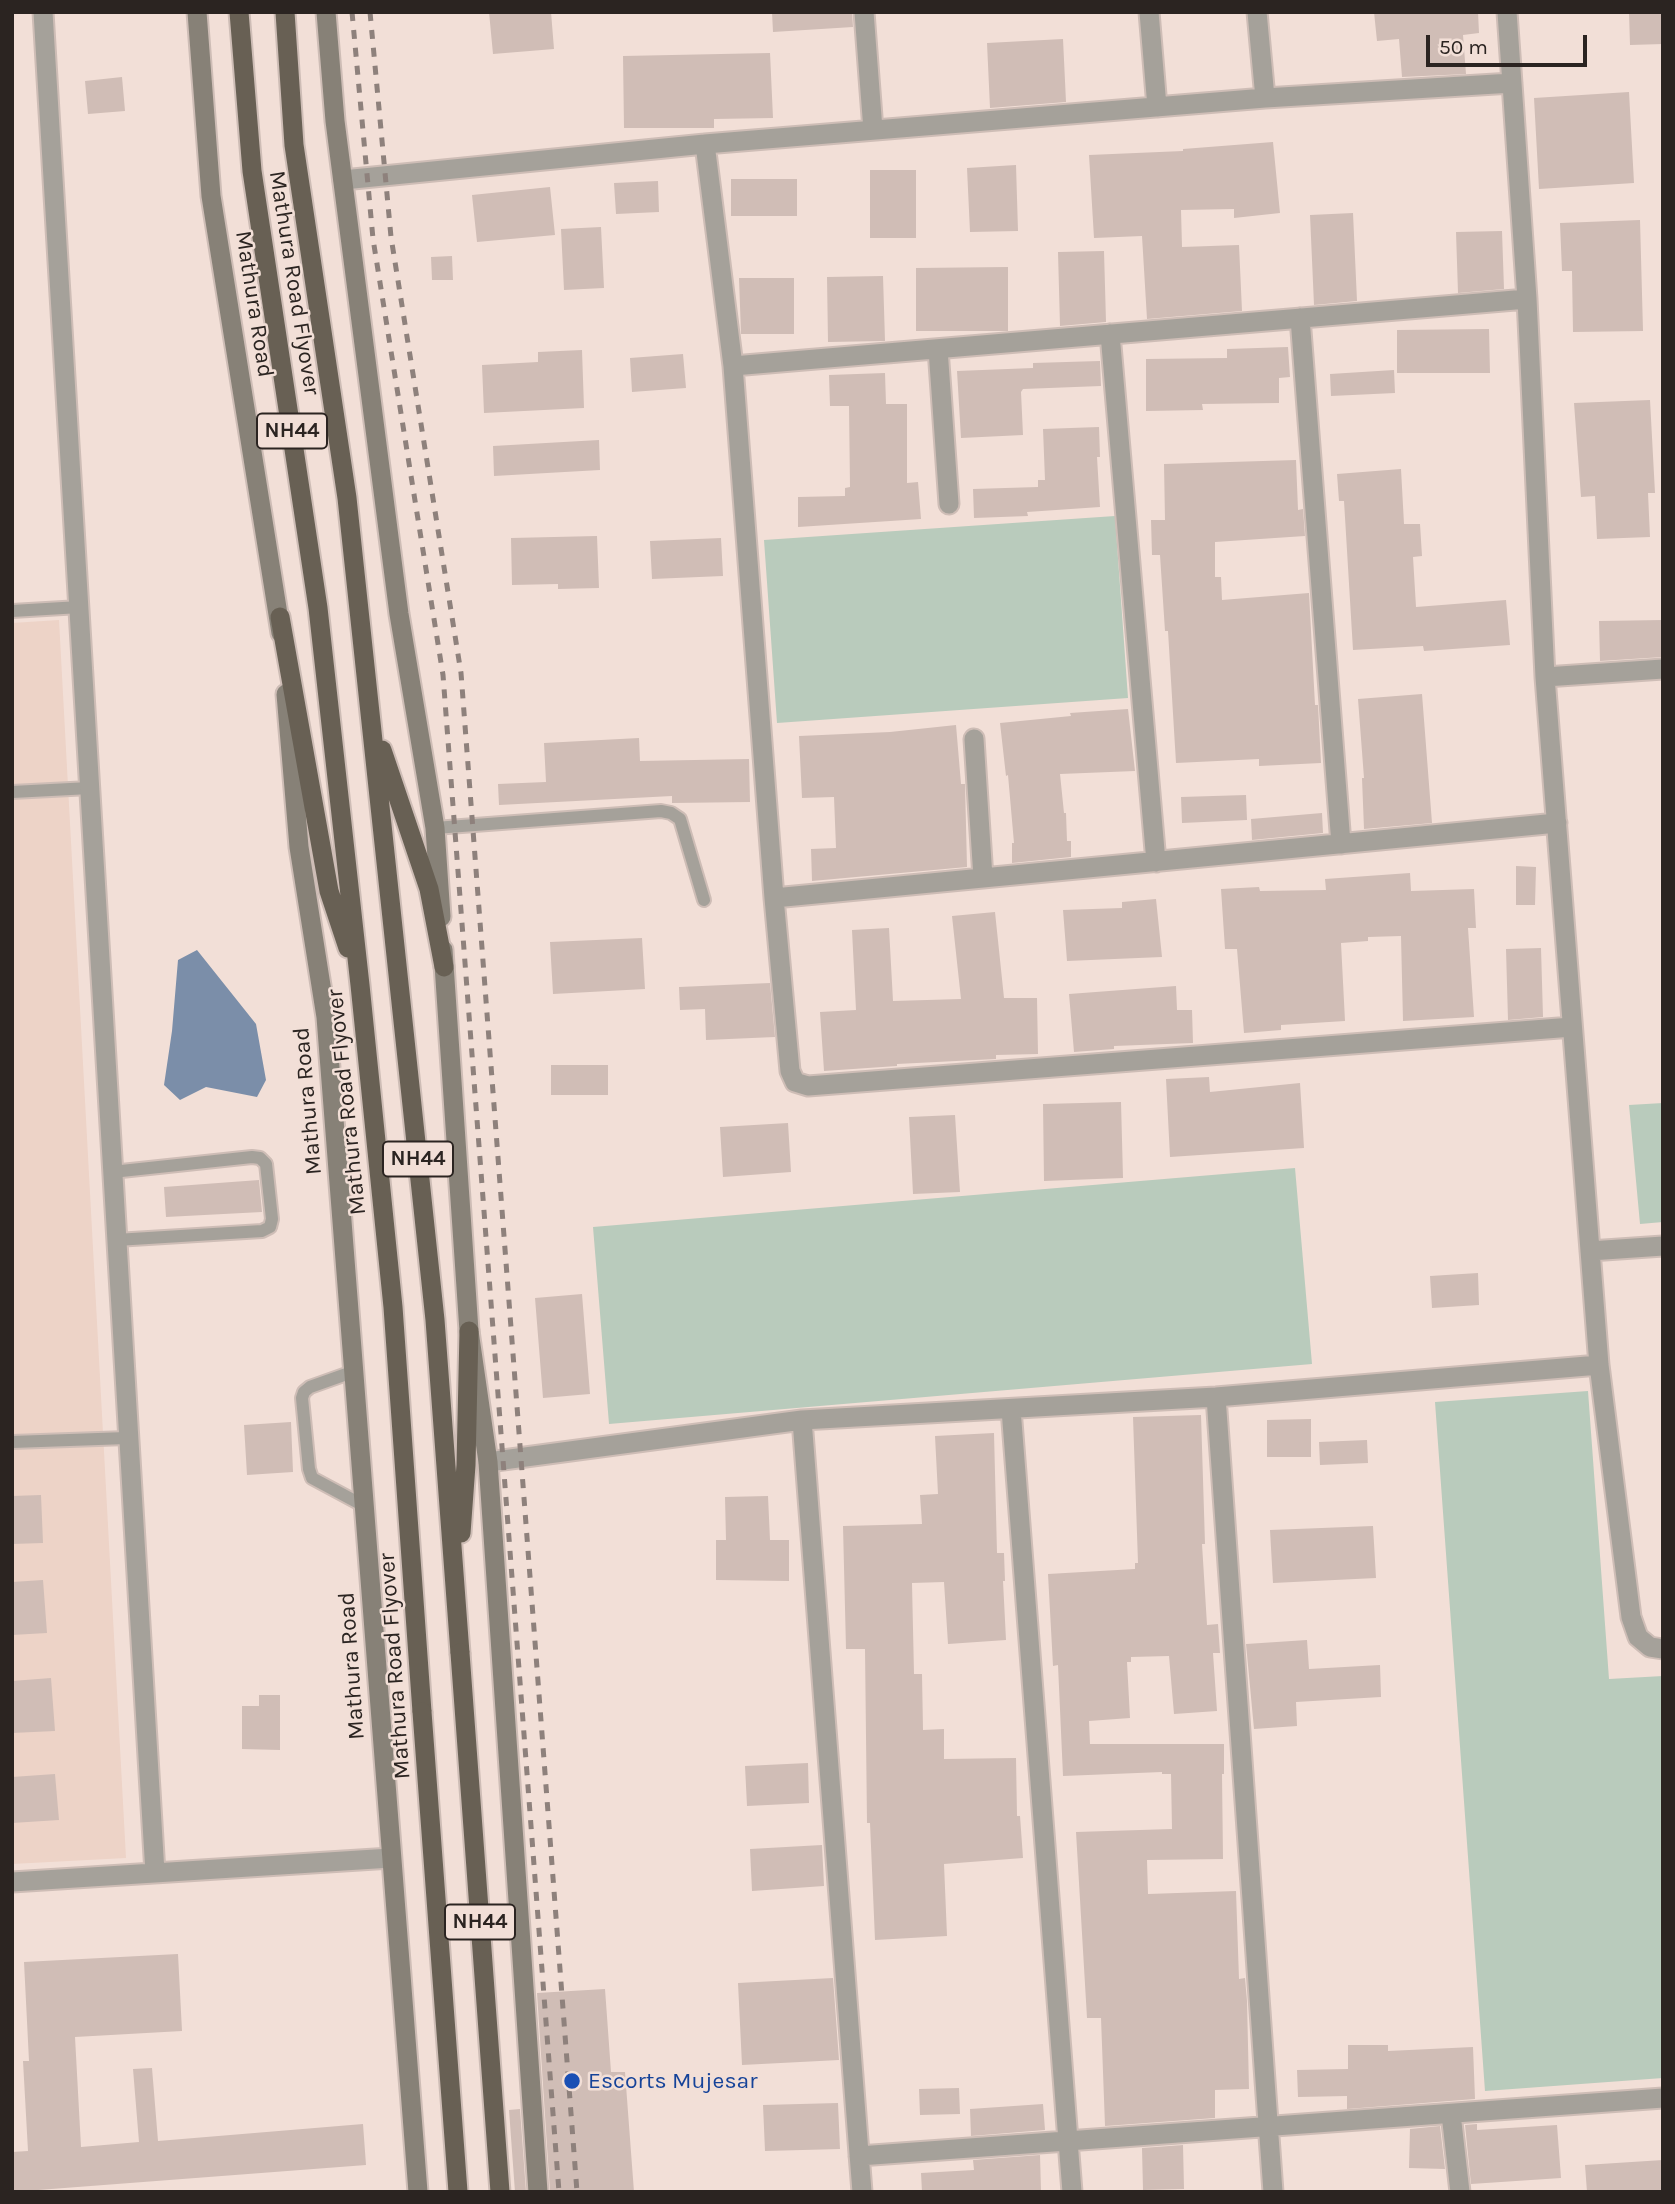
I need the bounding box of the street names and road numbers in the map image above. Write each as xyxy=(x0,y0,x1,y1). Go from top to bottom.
street label: Mathura Road Flyover xyxy=(263,169,325,397)
street label: Mathura Road xyxy=(229,229,279,379)
road number: NH44 xyxy=(257,414,327,448)
street label: Mathura Road Flyover xyxy=(321,988,373,1216)
street label: Mathura Road xyxy=(288,1026,328,1176)
road number: NH44 xyxy=(383,1142,453,1176)
street label: Mathura Road Flyover xyxy=(373,1552,417,1780)
street label: Mathura Road xyxy=(333,1591,371,1741)
road number: NH44 xyxy=(445,1904,515,1940)

